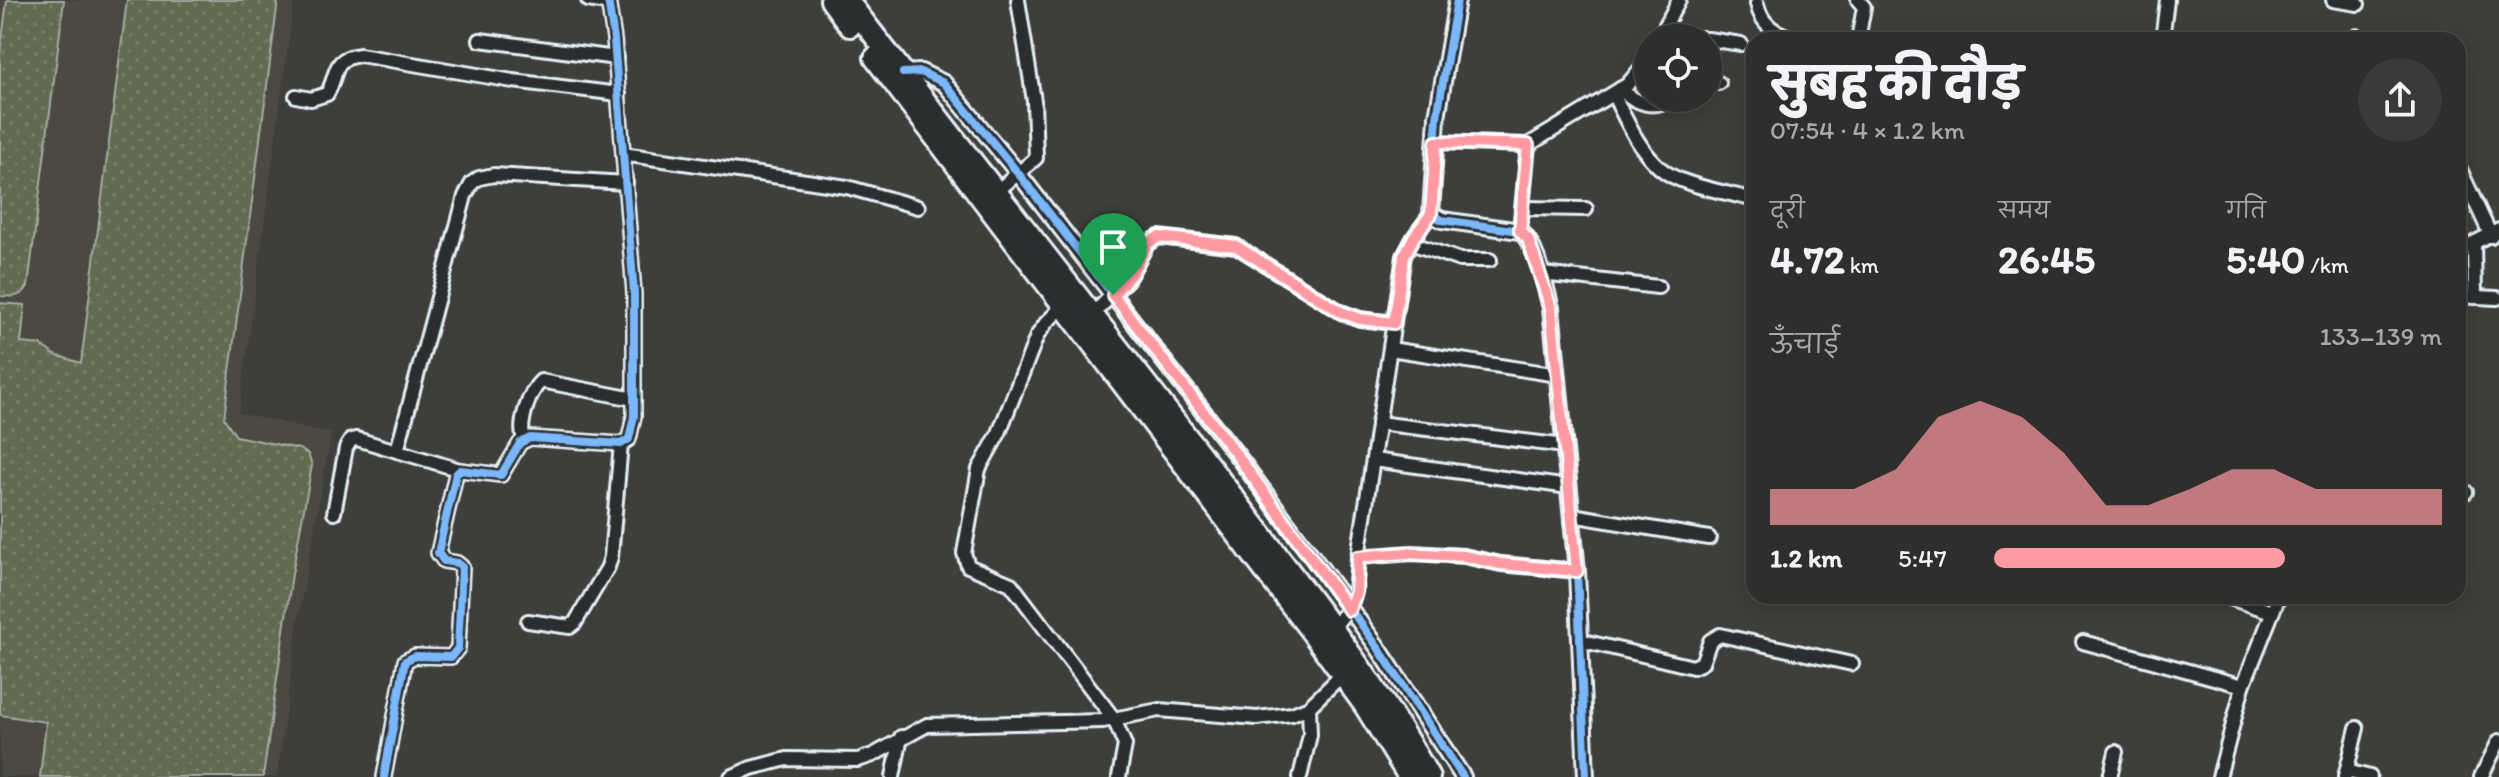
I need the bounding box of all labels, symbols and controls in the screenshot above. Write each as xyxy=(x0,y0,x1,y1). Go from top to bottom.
map controls xyxy=(1634,24,1722,112)
button: locate xyxy=(1634,24,1722,112)
text: सुबह की दौड़ xyxy=(1770,57,2022,110)
button: share xyxy=(2358,58,2442,142)
text: 07:54 · 4 × 1.2 km xyxy=(1770,114,1965,146)
text: दूरी xyxy=(1770,197,1805,224)
text: समय xyxy=(1998,197,2050,224)
text: गति xyxy=(2226,197,2266,224)
pin xyxy=(1079,213,1147,295)
icon: arrive xyxy=(1091,225,1135,269)
text: 4.72 xyxy=(1770,235,1845,283)
text: 26:45 xyxy=(1998,235,2095,283)
text: 5:40 xyxy=(2226,235,2305,283)
text: km xyxy=(1845,252,1879,279)
text: /km xyxy=(2305,252,2349,279)
text: 133–139 m xyxy=(2320,320,2442,352)
text: ऊँचाई xyxy=(1770,328,1840,360)
text: 1.2 km xyxy=(1770,542,1842,574)
text: 5:47 xyxy=(1898,542,1947,574)

